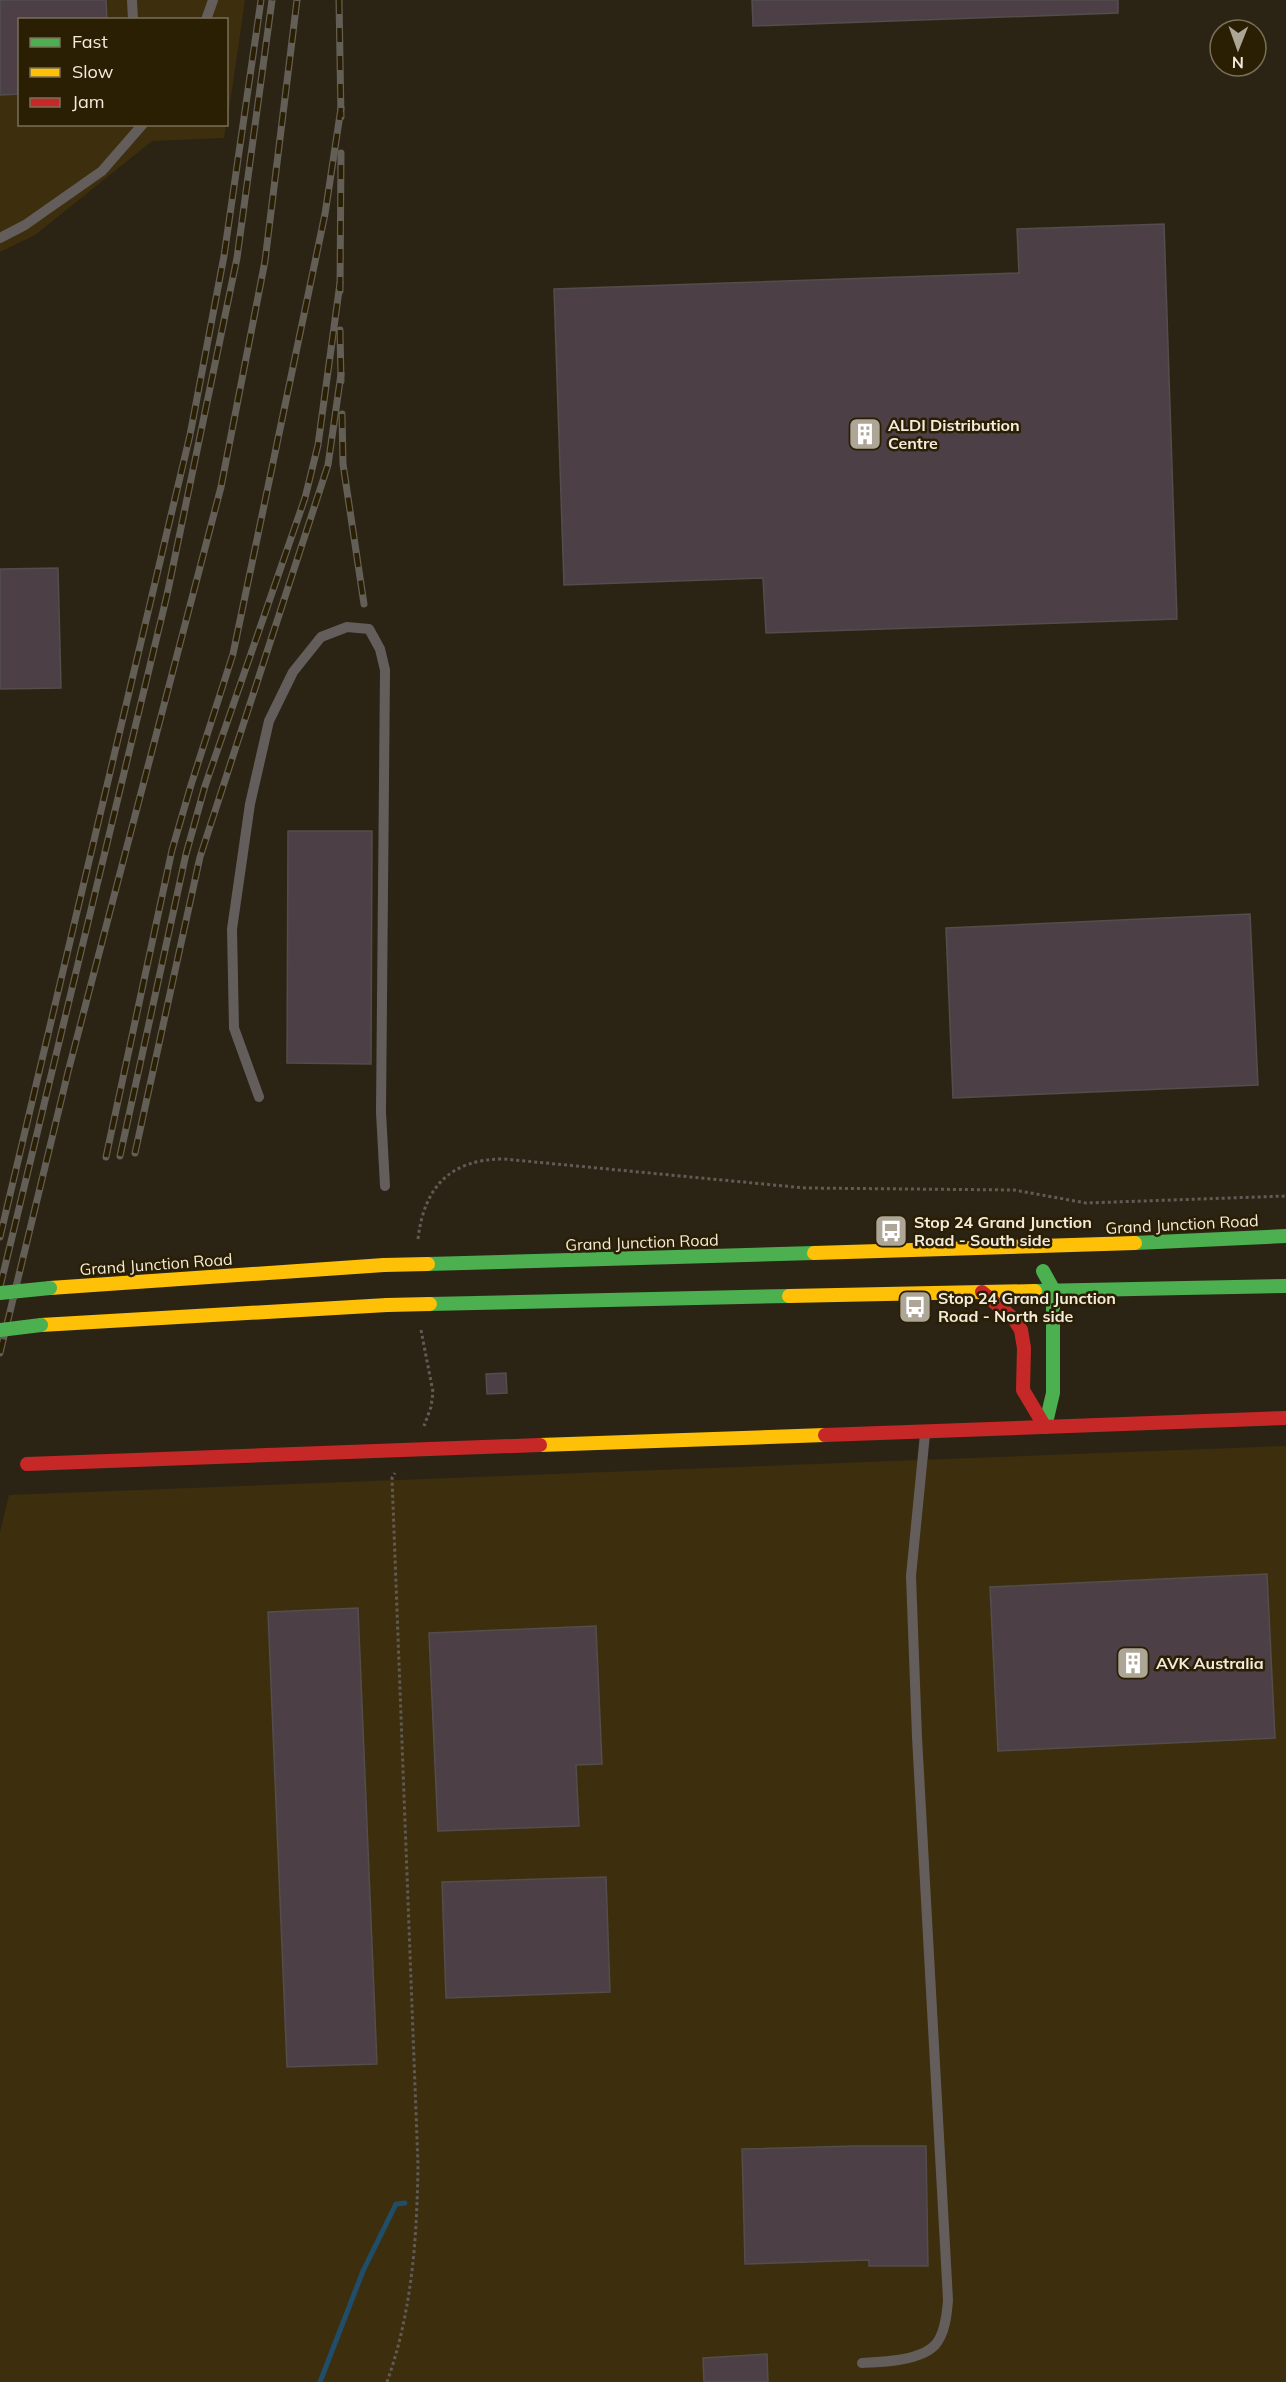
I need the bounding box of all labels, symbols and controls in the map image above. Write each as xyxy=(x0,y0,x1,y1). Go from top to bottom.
legend xyxy=(18,18,228,126)
north arrow xyxy=(1208,18,1268,78)
text: Fast xyxy=(72,30,108,53)
text: N xyxy=(1232,53,1244,73)
text: Slow xyxy=(72,60,114,83)
text: Jam xyxy=(72,90,105,113)
place label: ALDI Distribution Centre xyxy=(888,415,1020,453)
building icon: ALDI Distribution Centre xyxy=(847,416,883,452)
street label: Grand Junction Road xyxy=(1105,1210,1259,1238)
place label: Stop 24 Grand Junction Road - South side xyxy=(914,1212,1092,1250)
bus stop icon: Stop 24 Grand Junction Road - South side xyxy=(873,1213,909,1249)
street label: Grand Junction Road xyxy=(565,1229,719,1255)
street label: Grand Junction Road xyxy=(79,1249,233,1279)
place label: Stop 24 Grand Junction Road - North side xyxy=(938,1288,1116,1326)
bus stop icon: Stop 24 Grand Junction Road - North side xyxy=(897,1289,933,1325)
building icon: AVK Australia xyxy=(1115,1645,1151,1681)
place label: AVK Australia xyxy=(1156,1653,1264,1673)

